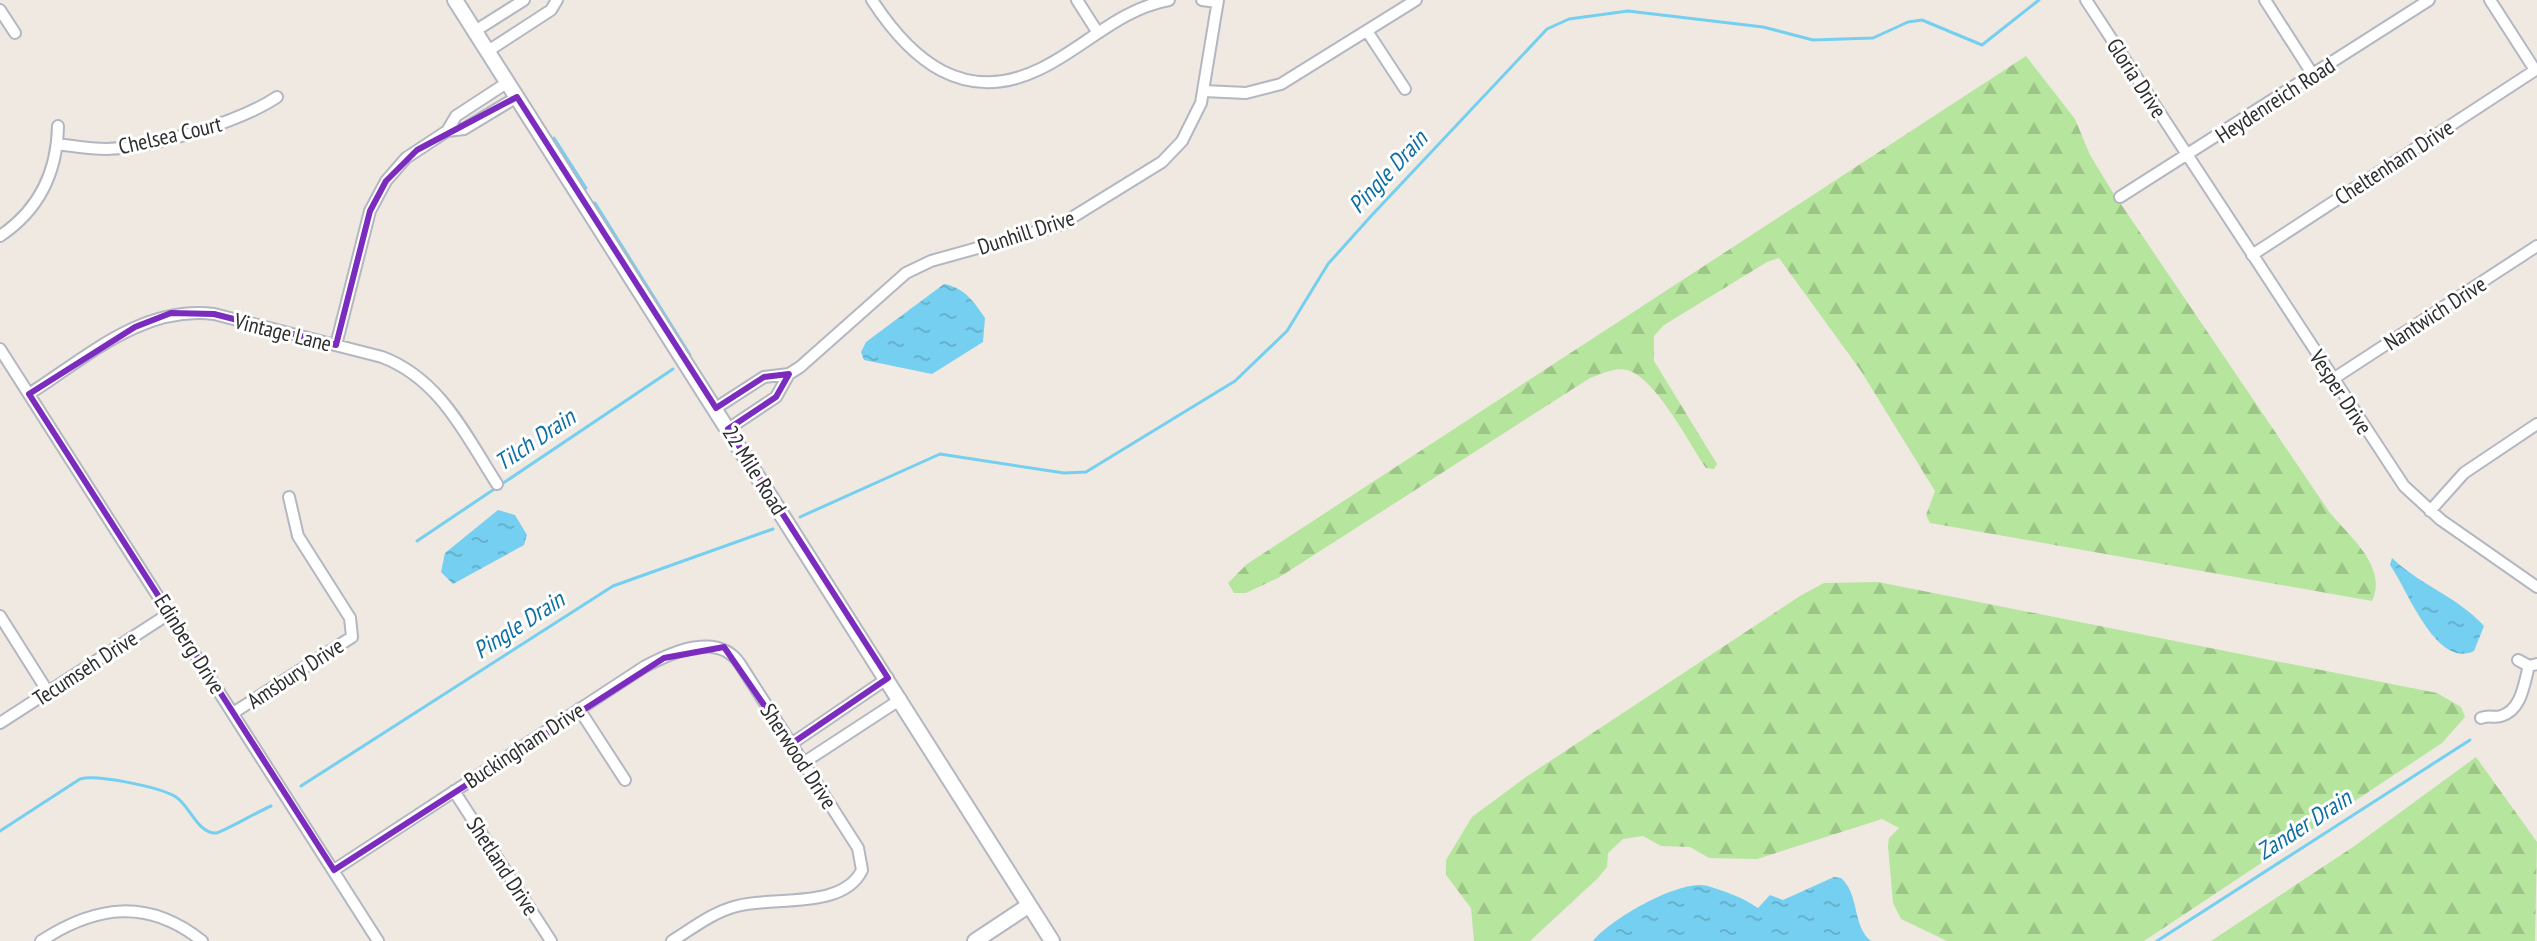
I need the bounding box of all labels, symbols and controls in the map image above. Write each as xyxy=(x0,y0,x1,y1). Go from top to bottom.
street label: Gloria Drive xyxy=(2101,33,2173,123)
street label: Heydenreich Road xyxy=(2210,51,2340,149)
street label: Chelsea Court xyxy=(116,110,224,160)
street label: Cheltenham Drive xyxy=(2329,113,2459,211)
water label: Pingle Drain xyxy=(1341,123,1435,220)
street label: Dunhill Drive xyxy=(974,203,1078,261)
street label: Nantwich Drive xyxy=(2379,270,2491,356)
street label: Vintage Lane xyxy=(231,306,334,358)
street label: Vesper Drive xyxy=(2303,344,2379,439)
water label: Tilch Drain xyxy=(489,401,582,478)
street label: 22 Mile Road xyxy=(717,420,793,520)
water label: Pingle Drain xyxy=(467,583,571,665)
street label: Edinberg Drive xyxy=(148,589,232,699)
street label: Tecumseh Drive xyxy=(27,624,143,712)
street label: Amsbury Drive xyxy=(241,631,349,715)
street label: Buckingham Drive xyxy=(459,696,589,794)
street label: Sherwood Drive xyxy=(755,698,843,814)
water label: Zander Drain xyxy=(2251,782,2358,867)
street label: Shetland Drive xyxy=(461,811,545,921)

